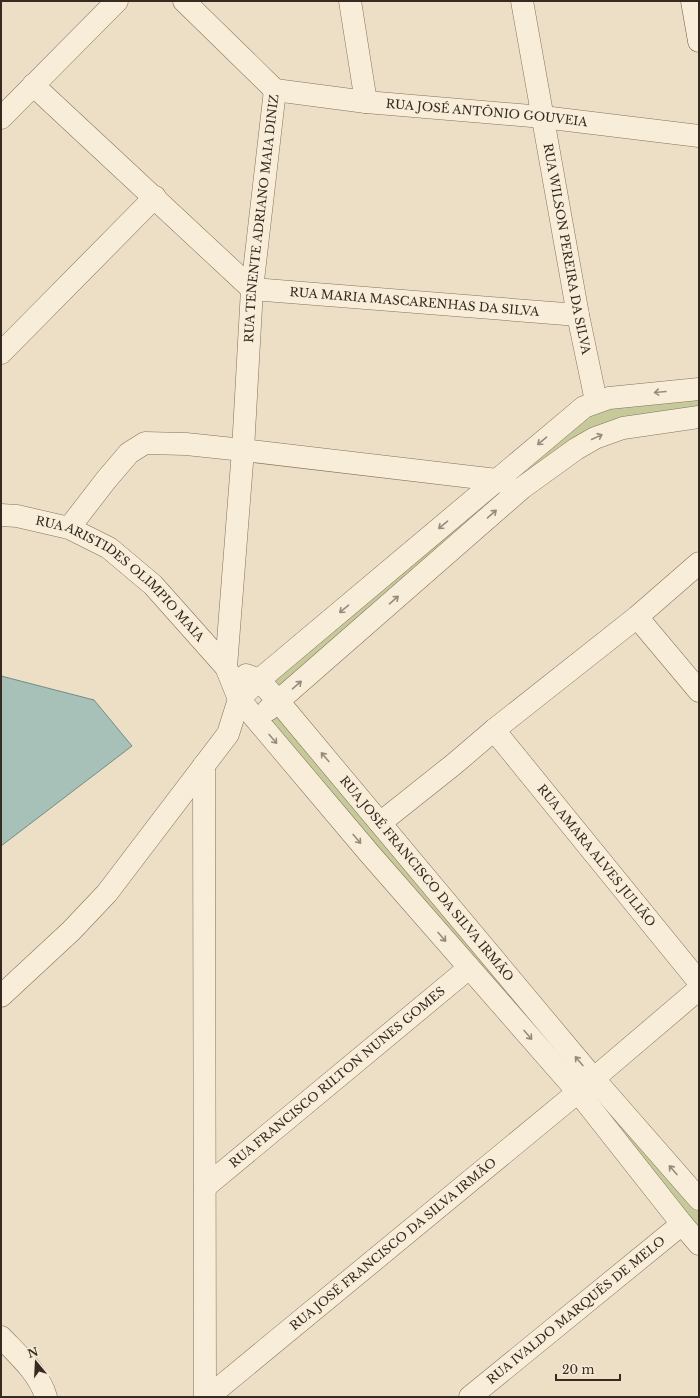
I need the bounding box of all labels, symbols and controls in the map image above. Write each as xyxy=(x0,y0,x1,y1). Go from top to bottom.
street label: RUA TENENTE ADRIANO MAIA DINIZ xyxy=(241,93,281,343)
street label: RUA JOSÉ ANTÔNIO GOUVEIA xyxy=(385,96,589,129)
street label: RUA WILSON PEREIRA DA SILVA xyxy=(541,142,594,357)
street label: RUA MARIA MASCARENHAS DA SILVA xyxy=(289,284,541,319)
one-way arrow xyxy=(654,389,667,396)
one-way arrow xyxy=(591,433,603,440)
one-way arrow xyxy=(537,437,548,446)
one-way arrow xyxy=(487,510,497,519)
street label: RUA ARISTIDES OLIMPIO MAIA xyxy=(34,513,208,645)
one-way arrow xyxy=(438,520,448,529)
one-way arrow xyxy=(389,595,400,604)
one-way arrow xyxy=(338,604,349,613)
one-way arrow xyxy=(291,681,301,690)
one-way arrow xyxy=(268,734,277,744)
one-way arrow xyxy=(321,752,330,762)
street label: RUA JOSÉ FRANCISCO DA SILVA IRMÃO xyxy=(337,773,517,984)
street label: RUA AMARA ALVES JULIÃO xyxy=(534,781,659,930)
one-way arrow xyxy=(352,833,361,844)
one-way arrow xyxy=(437,932,446,942)
street label: RUA FRANCISCO RILTON NUNES GOMES xyxy=(226,983,448,1171)
one-way arrow xyxy=(523,1029,532,1040)
one-way arrow xyxy=(574,1056,583,1067)
street label: RUA JOSÉ FRANCISCO DA SILVA IRMÃO xyxy=(287,1155,499,1333)
one-way arrow xyxy=(669,1165,678,1175)
street label: RUA IVALDO MARQUÊS DE MELO xyxy=(484,1233,668,1387)
north arrow xyxy=(16,1342,56,1382)
text: N xyxy=(26,1344,41,1361)
scale bar xyxy=(556,1356,620,1382)
text: 20 m xyxy=(562,1362,594,1377)

